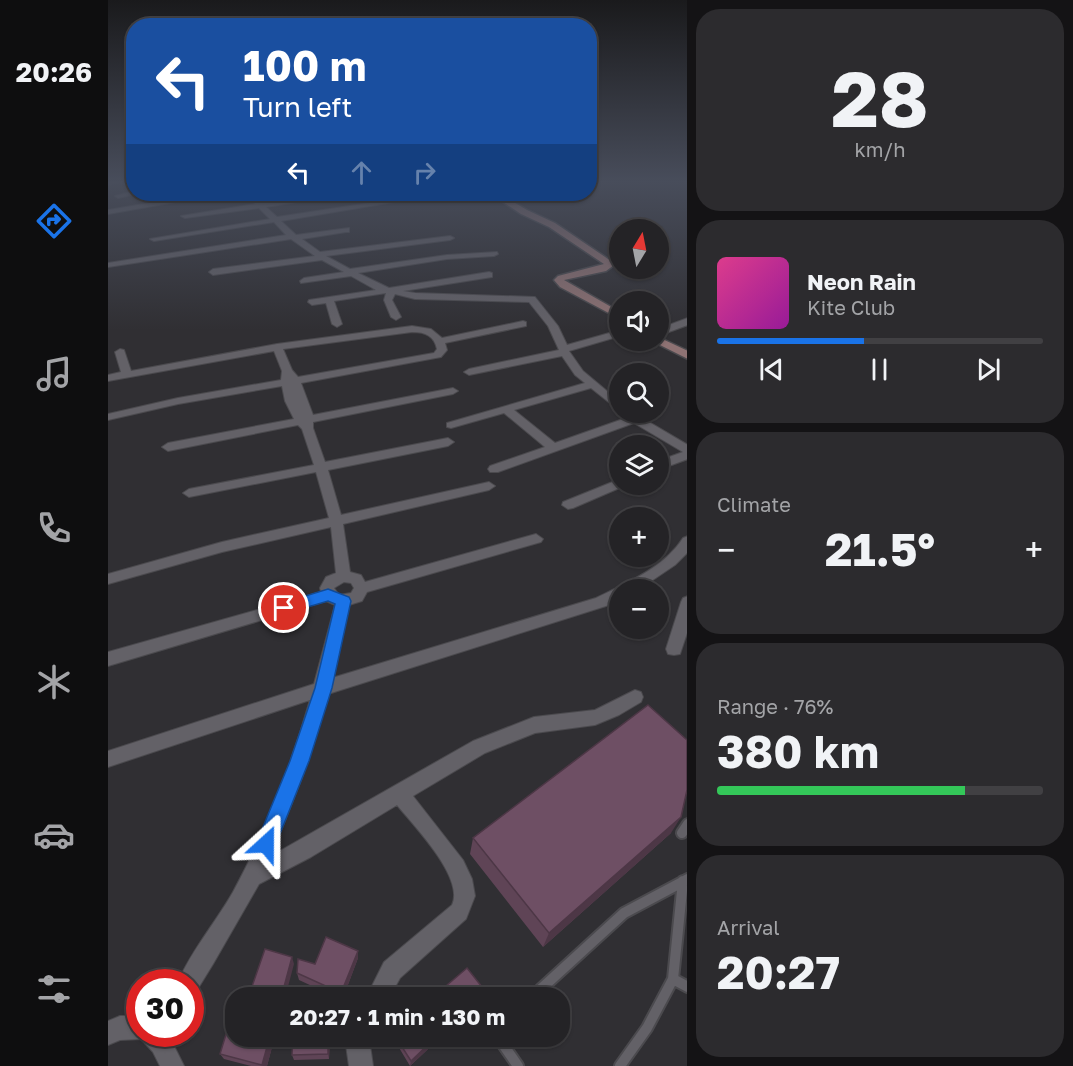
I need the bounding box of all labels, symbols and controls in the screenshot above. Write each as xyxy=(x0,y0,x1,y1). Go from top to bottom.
text: 100 m xyxy=(243,40,366,90)
icon: left xyxy=(144,42,222,120)
text: 28 xyxy=(831,51,929,144)
text: 20:26 xyxy=(16,56,92,88)
text: Turn left xyxy=(243,91,352,123)
text: km/h xyxy=(855,137,905,161)
icon: left xyxy=(282,156,315,189)
icon: ahead xyxy=(345,156,378,189)
icon: right xyxy=(408,156,441,189)
icon: directions xyxy=(33,200,75,242)
north arrow xyxy=(609,219,669,279)
map controls xyxy=(609,219,669,639)
text: Neon Rain xyxy=(807,268,916,295)
button: sound xyxy=(609,291,669,351)
text: Kite Club xyxy=(807,295,895,319)
icon: music xyxy=(33,353,75,395)
icon: previous xyxy=(755,353,788,386)
icon: pause xyxy=(863,353,896,386)
icon: next xyxy=(972,353,1005,386)
button: search xyxy=(609,363,669,423)
button: layers xyxy=(609,435,669,495)
text: Climate xyxy=(717,492,791,516)
icon: phone xyxy=(33,507,75,549)
button: + xyxy=(609,507,669,567)
text: 21.5° xyxy=(825,522,935,576)
text: − xyxy=(717,530,735,569)
text: + xyxy=(1025,530,1043,569)
button: − xyxy=(609,579,669,639)
pin xyxy=(258,582,309,633)
icon: arrive xyxy=(267,591,300,624)
icon: climate xyxy=(33,661,75,703)
text: Range · 76% xyxy=(717,694,833,718)
text: 380 km xyxy=(717,724,879,778)
position arrow xyxy=(234,812,298,876)
icon: car xyxy=(33,814,75,856)
text: Arrival xyxy=(717,915,780,939)
text: 20:27 xyxy=(717,945,840,999)
icon: filters xyxy=(33,968,75,1010)
speed limit sign: 30 xyxy=(126,969,204,1047)
text: 20:27 · 1 min · 130 m xyxy=(290,1003,505,1030)

